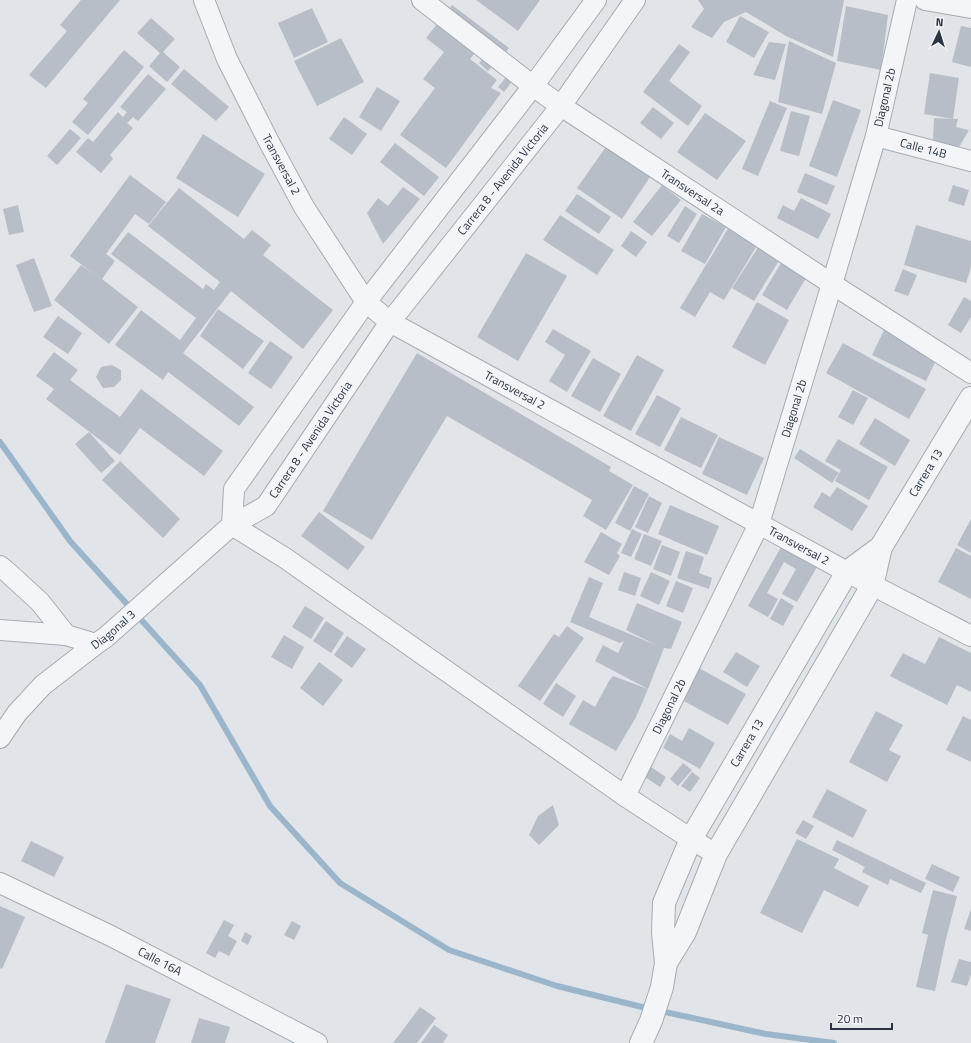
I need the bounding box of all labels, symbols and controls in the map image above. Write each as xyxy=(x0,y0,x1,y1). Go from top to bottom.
north arrow xyxy=(919,12,959,52)
text: N xyxy=(935,14,944,30)
street label: Diagonal 2b xyxy=(868,66,900,129)
street label: Carrera 8 - Avenida Victoria xyxy=(452,119,553,239)
street label: Transversal 2 xyxy=(257,130,306,198)
street label: Calle 14B xyxy=(898,133,949,163)
street label: Transversal 2a xyxy=(657,164,728,220)
street label: Transversal 2 xyxy=(481,365,549,414)
street label: Carrera 8 - Avenida Victoria xyxy=(264,377,357,502)
street label: Diagonal 2b xyxy=(776,377,811,440)
street label: Carrera 13 xyxy=(903,445,947,500)
street label: Transversal 2 xyxy=(765,521,833,570)
street label: Diagonal 3 xyxy=(87,605,140,654)
street label: Diagonal 2b xyxy=(647,675,690,737)
street label: Carrera 13 xyxy=(725,715,768,771)
street label: Calle 16A xyxy=(135,942,185,980)
scale bar xyxy=(831,1005,892,1031)
text: 20 m xyxy=(837,1009,863,1028)

